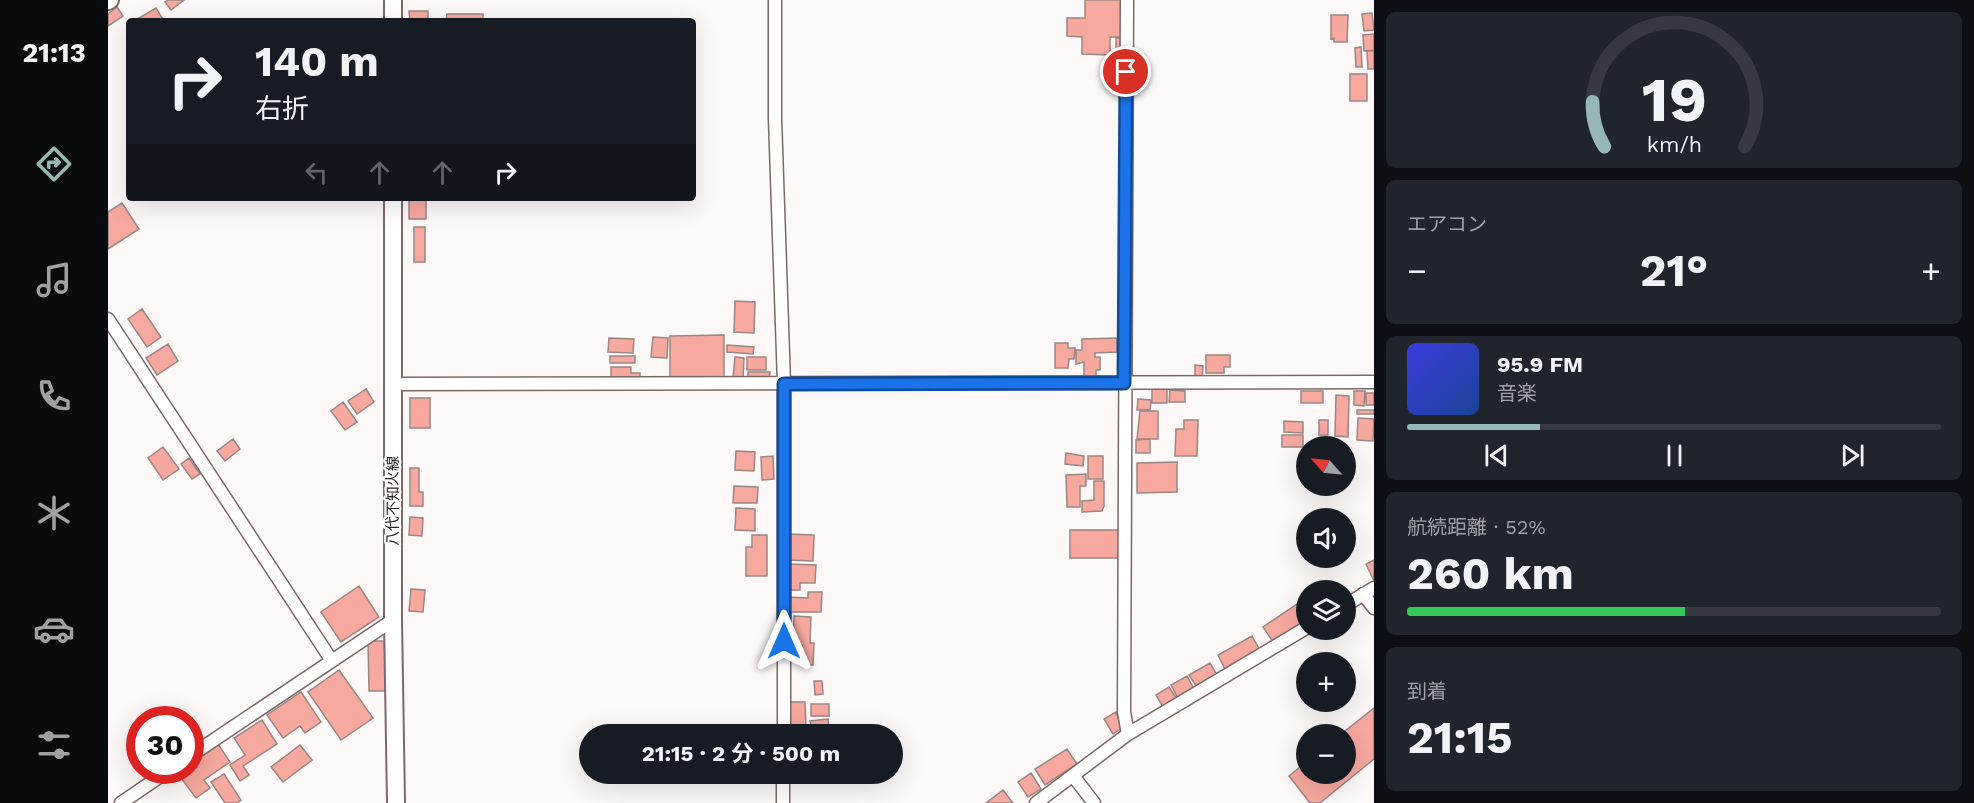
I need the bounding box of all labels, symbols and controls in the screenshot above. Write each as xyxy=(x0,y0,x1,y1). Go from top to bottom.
text: 21:13 xyxy=(22,37,86,69)
text: 140 m xyxy=(255,37,379,86)
icon: right xyxy=(156,42,234,120)
pin xyxy=(1100,46,1151,97)
icon: arrive xyxy=(1109,55,1142,88)
text: 19 xyxy=(1641,63,1707,136)
text: 右折 xyxy=(255,93,309,125)
text: km/h xyxy=(1646,132,1702,157)
icon: directions xyxy=(33,143,75,185)
icon: left xyxy=(300,156,333,189)
icon: ahead xyxy=(363,156,396,189)
icon: ahead xyxy=(426,156,459,189)
icon: right xyxy=(489,156,522,189)
text: エアコン xyxy=(1407,212,1487,236)
text: 21° xyxy=(1640,244,1708,297)
text: − xyxy=(1407,251,1427,290)
text: + xyxy=(1921,251,1941,290)
icon: music xyxy=(33,259,75,301)
text: 95.9 FM xyxy=(1497,352,1583,377)
icon: phone xyxy=(33,375,75,417)
text: 音楽 xyxy=(1497,381,1537,405)
north arrow xyxy=(1296,436,1356,496)
map controls xyxy=(1296,436,1356,784)
icon: previous xyxy=(1480,439,1513,472)
icon: pause xyxy=(1658,439,1691,472)
icon: next xyxy=(1836,439,1869,472)
street label: 八代不知火線 xyxy=(384,456,402,546)
icon: climate xyxy=(33,492,75,534)
button: sound xyxy=(1296,508,1356,568)
text: 航続距離 · 52% xyxy=(1407,515,1546,539)
text: 260 km xyxy=(1407,547,1574,600)
button: layers xyxy=(1296,580,1356,640)
icon: car xyxy=(33,608,75,650)
position arrow xyxy=(752,609,816,673)
button: + xyxy=(1296,652,1356,712)
text: 到着 xyxy=(1407,679,1447,703)
speed limit sign: 30 xyxy=(126,706,204,784)
text: 21:15 xyxy=(1407,711,1512,764)
icon: filters xyxy=(33,724,75,766)
button: − xyxy=(1296,724,1356,784)
text: 21:15 · 2 分 · 500 m xyxy=(642,741,840,766)

